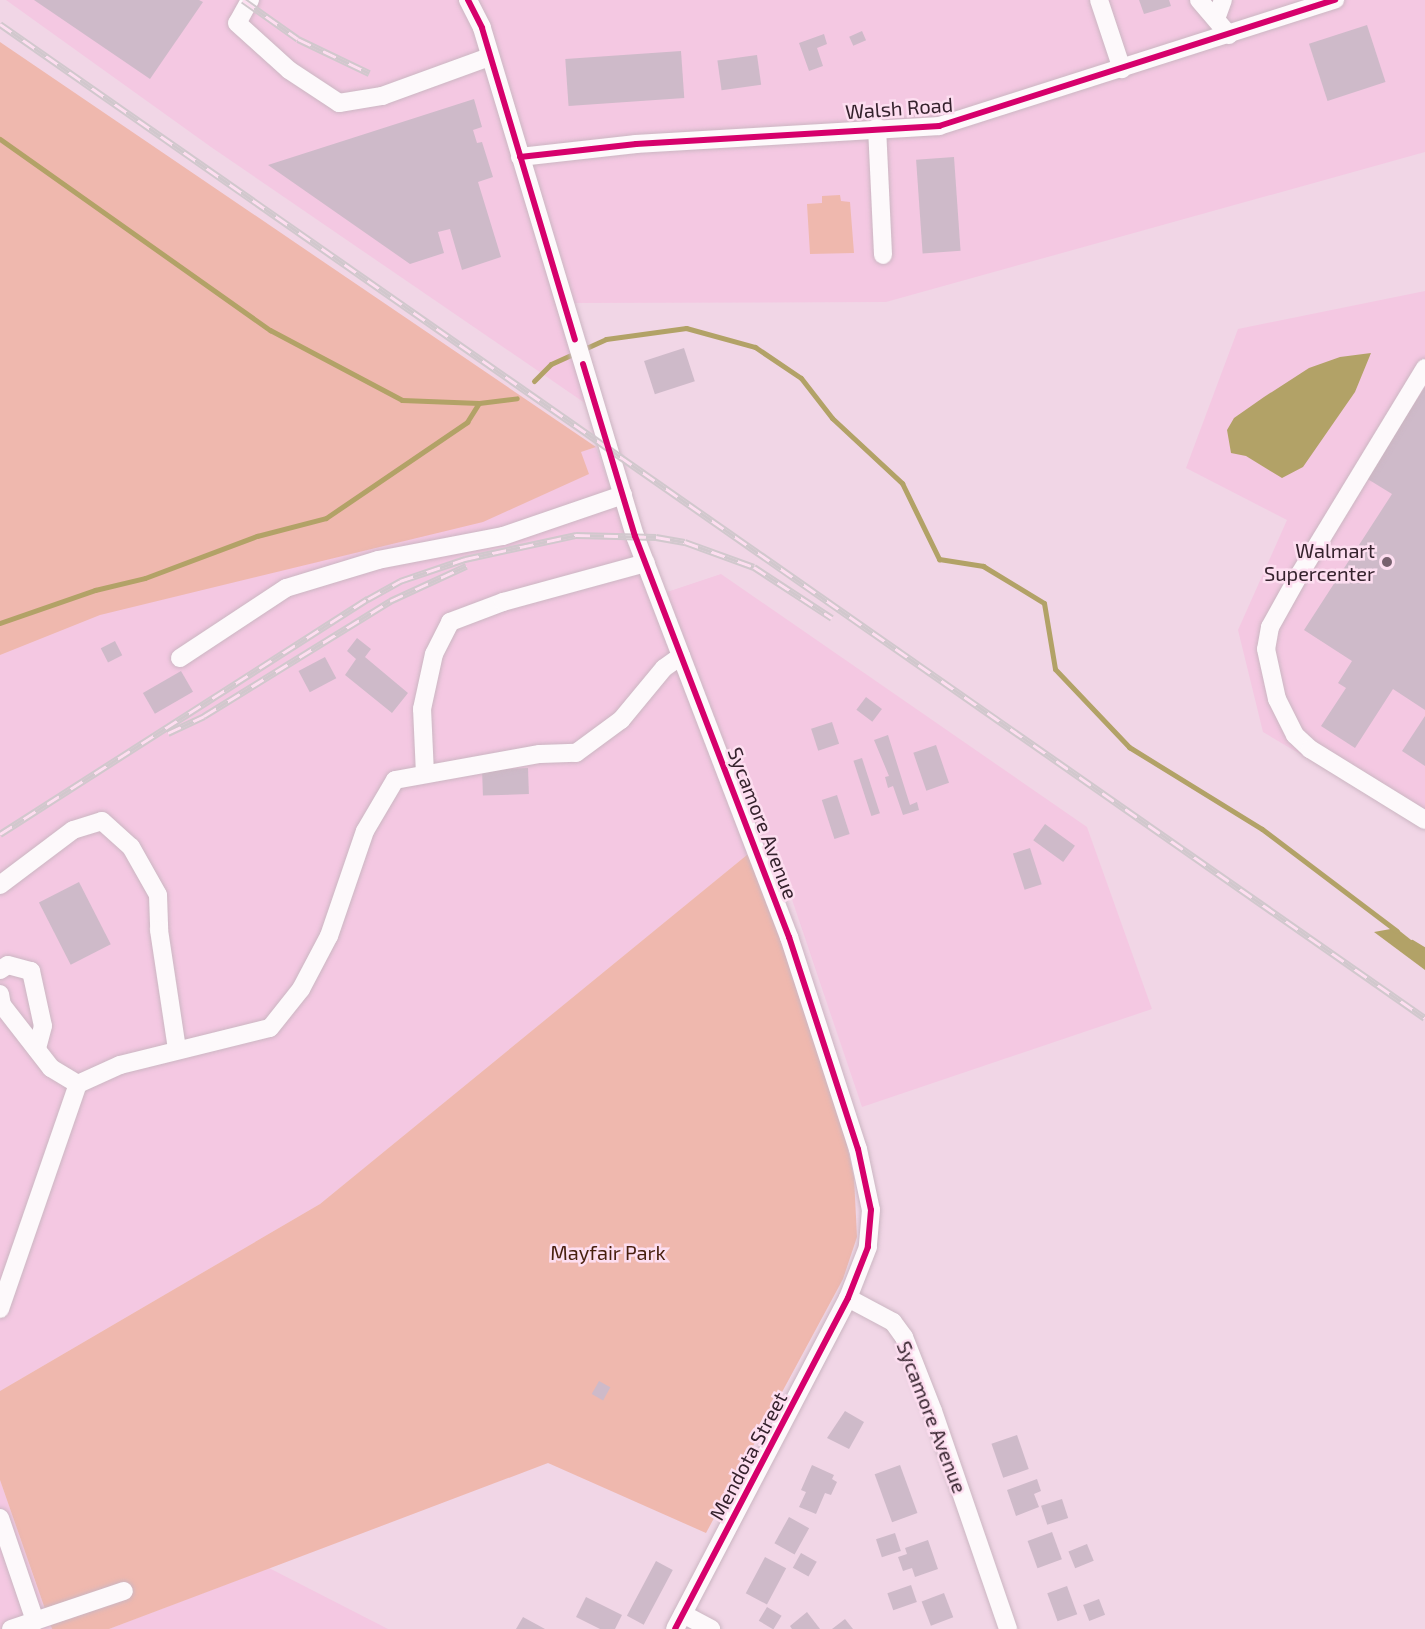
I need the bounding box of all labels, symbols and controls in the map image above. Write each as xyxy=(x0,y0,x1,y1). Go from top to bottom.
street label: Walsh Road xyxy=(844,92,954,124)
place label: Walmart Supercenter xyxy=(1264,538,1375,585)
marker: Walmart Supercenter xyxy=(1380,555,1394,569)
street label: Sycamore Avenue xyxy=(723,743,803,903)
park label: Mayfair Park xyxy=(550,1240,666,1264)
street label: Sycamore Avenue xyxy=(892,1337,972,1497)
street label: Mendota Street xyxy=(704,1388,792,1524)

